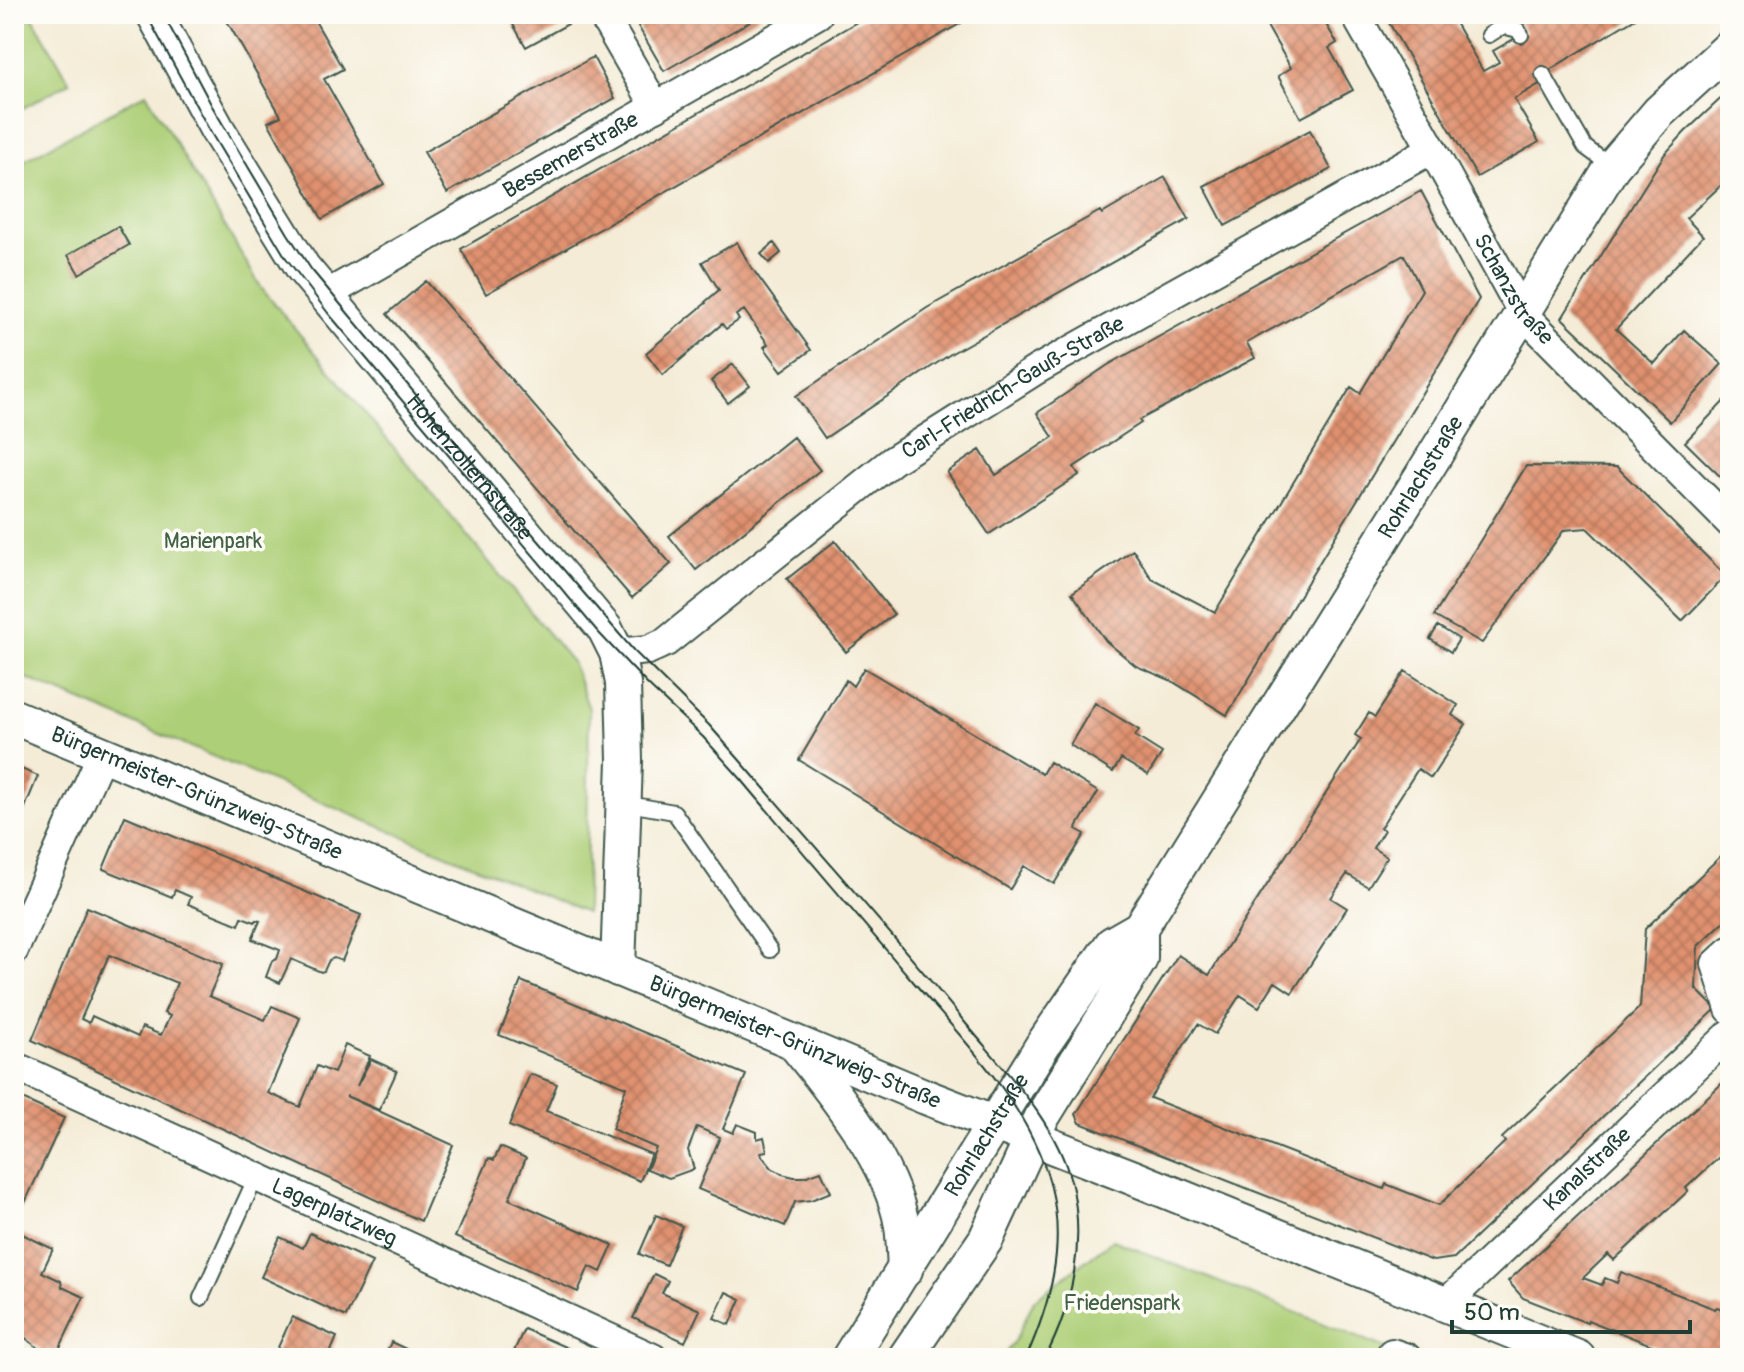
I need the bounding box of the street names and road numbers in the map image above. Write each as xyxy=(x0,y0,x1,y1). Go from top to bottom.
street label: Bessemerstraße xyxy=(498,105,644,205)
street label: Schanzstraße xyxy=(1467,229,1560,351)
street label: Carl-Friedrich-Gauß-Straße xyxy=(896,310,1129,465)
street label: Hohenzollernstraße xyxy=(400,388,539,546)
street label: Rohrlachstraße xyxy=(1372,411,1470,544)
street label: Bürgermeister-Grünzweig-Straße xyxy=(47,720,347,866)
street label: Bürgermeister-Grünzweig-Straße xyxy=(645,969,945,1115)
street label: Rohrlachstraße xyxy=(938,1068,1036,1202)
street label: Kanalstraße xyxy=(1538,1121,1637,1217)
street label: Lagerplatzweg xyxy=(267,1172,401,1253)

